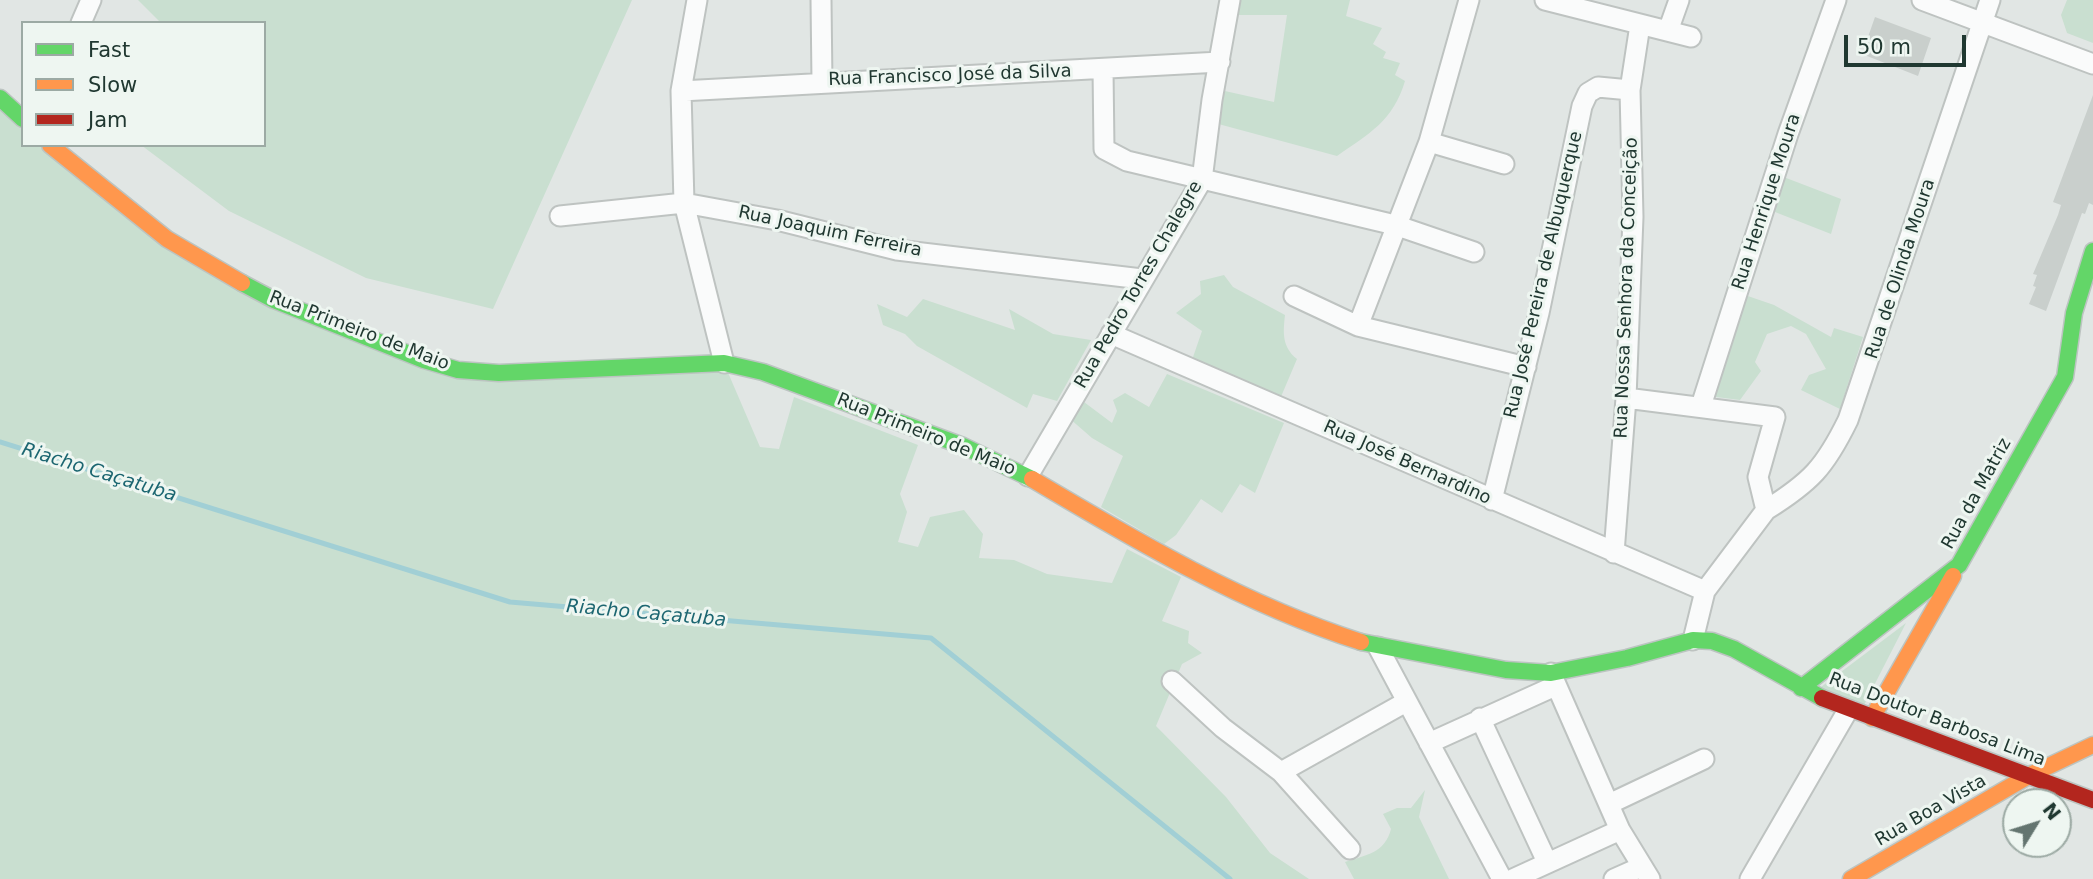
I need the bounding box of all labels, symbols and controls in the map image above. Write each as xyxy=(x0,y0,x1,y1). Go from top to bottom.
legend xyxy=(21,21,266,147)
scale bar xyxy=(1848,21,1970,65)
text: 50 m xyxy=(1857,35,1911,59)
text: Fast xyxy=(88,38,130,62)
street label: Rua Francisco José da Silva xyxy=(828,61,1072,91)
text: Slow xyxy=(88,73,137,97)
text: Jam xyxy=(88,108,128,132)
street label: Rua Henrique Moura xyxy=(1728,111,1806,293)
street label: Rua José Pereira de Albuquerque xyxy=(1500,129,1588,421)
street label: Rua Nossa Senhora da Conceição xyxy=(1611,137,1643,439)
street label: Rua de Olinda Moura xyxy=(1862,176,1940,362)
street label: Rua Pedro Torres Chalegre xyxy=(1071,177,1207,393)
street label: Rua Joaquim Ferreira xyxy=(736,202,924,262)
street label: Rua Primeiro de Maio xyxy=(266,287,452,375)
street label: Rua Primeiro de Maio xyxy=(833,389,1019,481)
street label: Rua José Bernardino xyxy=(1320,416,1494,510)
street label: Rua da Matriz xyxy=(1938,435,2016,553)
water label: Riacho Caçatuba xyxy=(19,439,179,507)
water label: Riacho Caçatuba xyxy=(565,596,727,632)
street label: Rua Doutor Barbosa Lima xyxy=(1826,669,2048,771)
street label: Rua Boa Vista xyxy=(1872,771,1990,851)
north arrow xyxy=(2002,788,2072,858)
text: N xyxy=(2038,798,2066,824)

